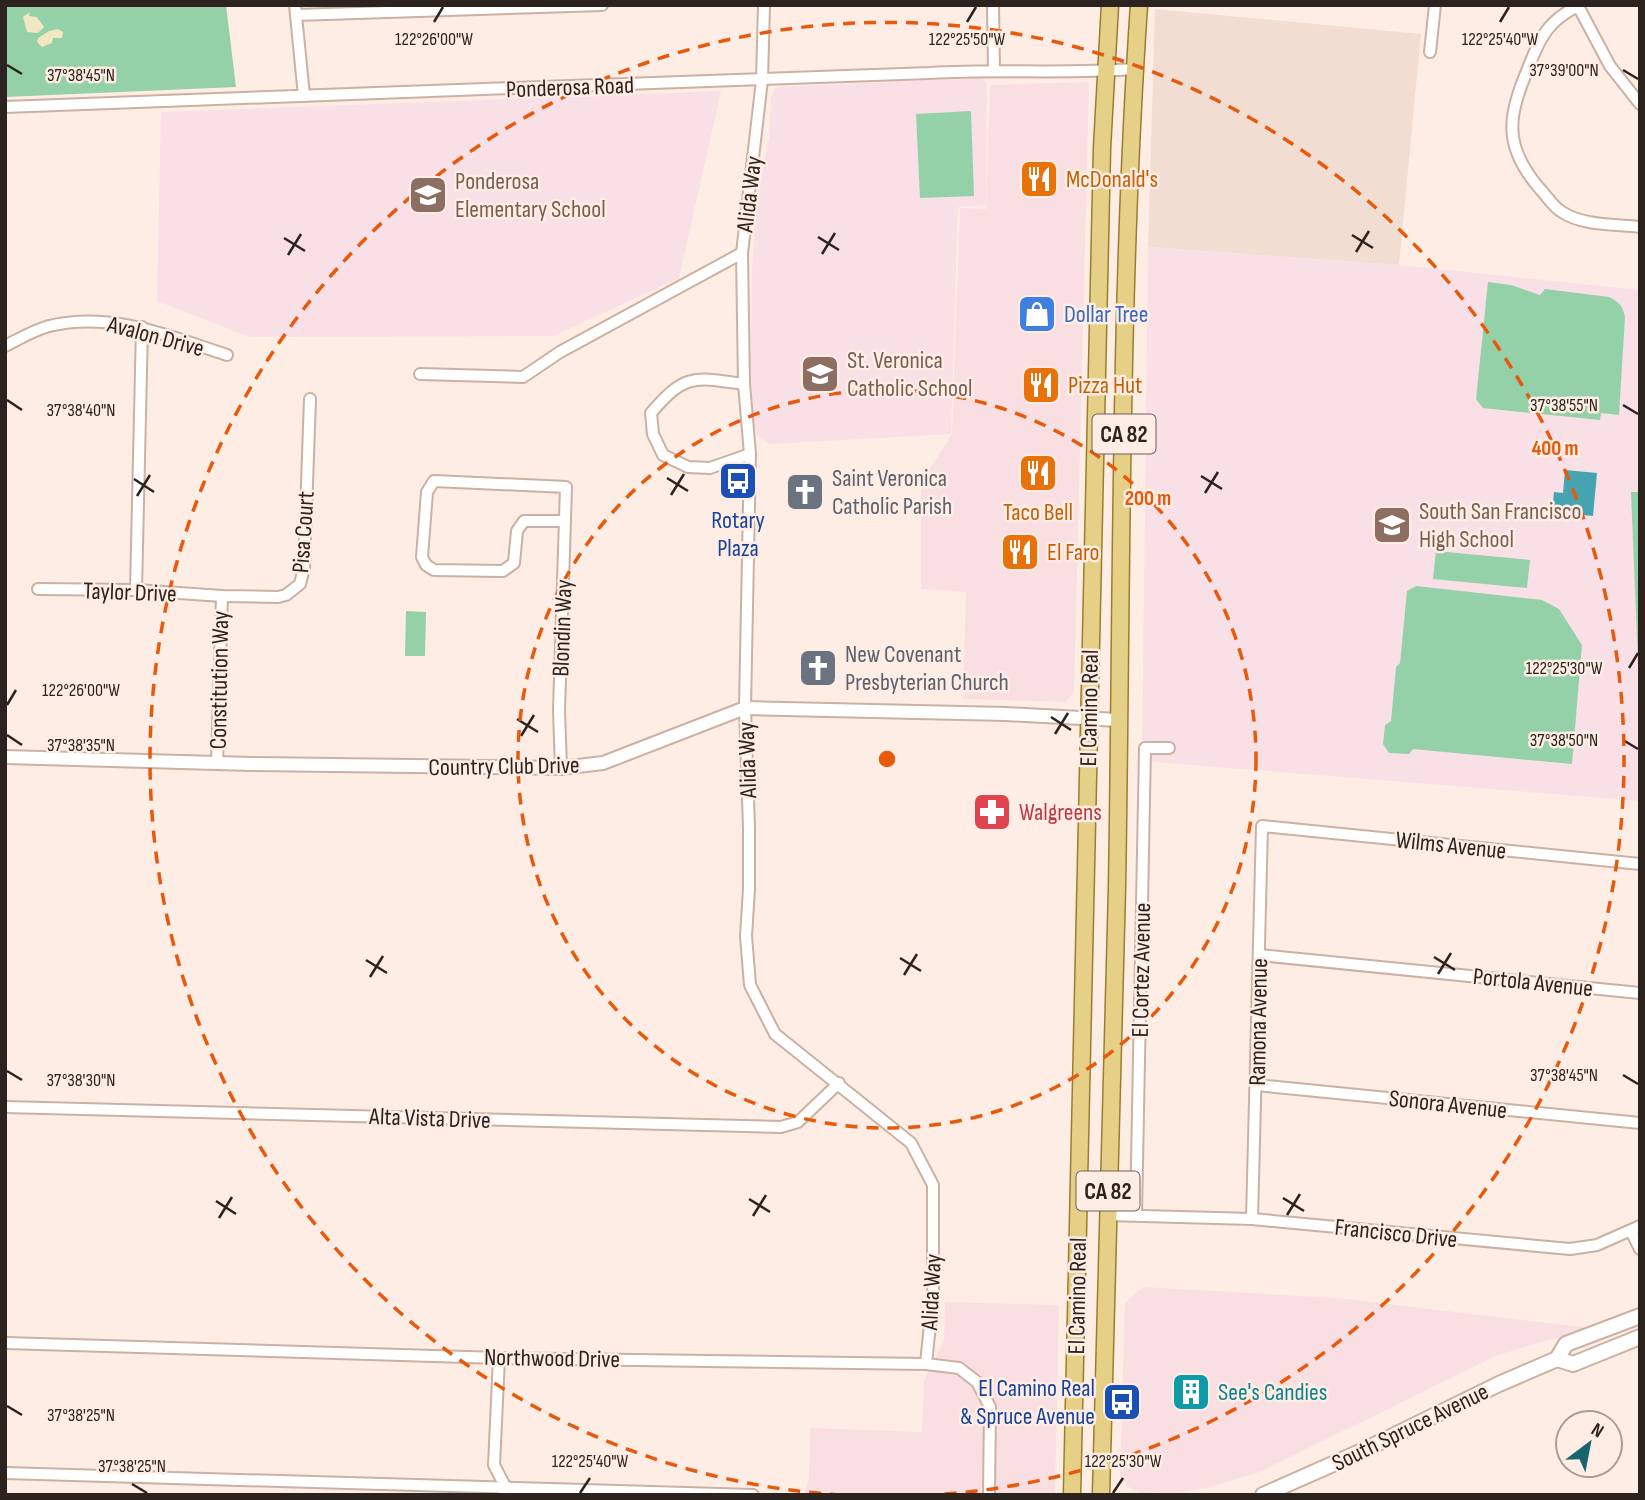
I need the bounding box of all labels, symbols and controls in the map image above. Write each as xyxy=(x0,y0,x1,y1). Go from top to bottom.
text: 122°26'00"W xyxy=(395,29,473,50)
text: 122°25'50"W xyxy=(929,29,1005,50)
text: 122°25'40"W xyxy=(1462,29,1539,50)
text: 37°39'00"N xyxy=(1529,60,1599,81)
text: 37°38'45"N xyxy=(47,65,115,86)
street label: Ponderosa Road xyxy=(506,71,635,104)
street label: Alida Way xyxy=(730,154,769,235)
restaurant icon: McDonald's xyxy=(1018,158,1060,200)
place label: McDonald's xyxy=(1066,165,1158,194)
place label: Ponderosa Elementary School xyxy=(455,167,606,224)
school or university icon: Ponderosa Elementary School xyxy=(407,174,449,216)
shop icon: Dollar Tree xyxy=(1016,293,1058,335)
place label: Dollar Tree xyxy=(1064,300,1148,329)
street label: Avalon Drive xyxy=(104,309,207,363)
place label: St. Veronica Catholic School xyxy=(847,346,972,403)
school or university icon: St. Veronica Catholic School xyxy=(799,353,841,395)
restaurant icon: Pizza Hut xyxy=(1020,364,1062,406)
place label: Pizza Hut xyxy=(1068,371,1142,400)
text: 37°38'55"N xyxy=(1530,395,1598,416)
text: 37°38'40"N xyxy=(47,400,115,421)
road number: CA 82 xyxy=(1092,414,1156,454)
text: 400 m xyxy=(1532,436,1578,461)
restaurant icon: Taco Bell xyxy=(1017,452,1059,494)
bus stop icon: Rotary Plaza xyxy=(717,460,759,502)
place label: Saint Veronica Catholic Parish xyxy=(832,464,952,521)
church icon: Saint Veronica Catholic Parish xyxy=(784,471,826,513)
text: 200 m xyxy=(1125,486,1171,511)
street label: Pisa Court xyxy=(286,490,321,574)
place label: South San Francisco High School xyxy=(1419,497,1582,554)
place label: Taco Bell xyxy=(1003,498,1073,527)
school or university icon: South San Francisco High School xyxy=(1371,504,1413,546)
place label: Rotary Plaza xyxy=(711,506,765,563)
restaurant icon: El Faro xyxy=(999,531,1041,573)
place label: El Faro xyxy=(1047,538,1100,567)
street label: Taylor Drive xyxy=(83,576,177,609)
street label: Blondin Way xyxy=(546,579,579,677)
street label: Constitution Way xyxy=(204,610,235,750)
place label: New Covenant Presbyterian Church xyxy=(845,640,1009,697)
church icon: New Covenant Presbyterian Church xyxy=(797,647,839,689)
street label: El Camino Real xyxy=(1074,649,1105,767)
text: 122°25'30"W xyxy=(1526,658,1603,679)
text: 122°26'00"W xyxy=(42,680,120,701)
street label: Alida Way xyxy=(732,721,763,800)
text: 37°38'50"N xyxy=(1530,730,1598,751)
text: 37°38'35"N xyxy=(47,735,115,756)
centre of rings xyxy=(875,747,899,771)
street label: Country Club Drive xyxy=(428,751,580,782)
pharmacy icon: Walgreens xyxy=(971,791,1013,833)
place label: Walgreens xyxy=(1019,798,1102,827)
street label: Wilms Avenue xyxy=(1394,825,1508,866)
street label: El Cortez Avenue xyxy=(1126,902,1157,1038)
street label: Ramona Avenue xyxy=(1243,958,1274,1086)
street label: Portola Avenue xyxy=(1471,962,1594,1003)
text: 37°38'45"N xyxy=(1530,1065,1598,1086)
text: 37°38'30"N xyxy=(47,1070,115,1091)
street label: Sonora Avenue xyxy=(1387,1084,1508,1125)
street label: Alta Vista Drive xyxy=(368,1102,491,1135)
road number: CA 82 xyxy=(1076,1172,1140,1210)
street label: Francisco Drive xyxy=(1333,1213,1459,1254)
street label: El Camino Real xyxy=(1062,1237,1093,1355)
street label: Alida Way xyxy=(915,1253,948,1332)
street label: Northwood Drive xyxy=(484,1343,620,1374)
building icon: See's Candies xyxy=(1170,1371,1212,1413)
place label: El Camino Real & Spruce Avenue xyxy=(960,1374,1095,1431)
street label: South Spruce Avenue xyxy=(1327,1377,1493,1478)
place label: See's Candies xyxy=(1218,1378,1327,1407)
bus stop icon: El Camino Real & Spruce Avenue xyxy=(1101,1381,1143,1423)
text: 37°38'25"N xyxy=(47,1405,115,1426)
north arrow xyxy=(1554,1409,1624,1479)
text: N xyxy=(1587,1418,1608,1443)
text: 122°25'40"W xyxy=(552,1451,629,1472)
text: 122°25'30"W xyxy=(1085,1451,1162,1472)
text: 37°38'25"N xyxy=(98,1456,166,1477)

